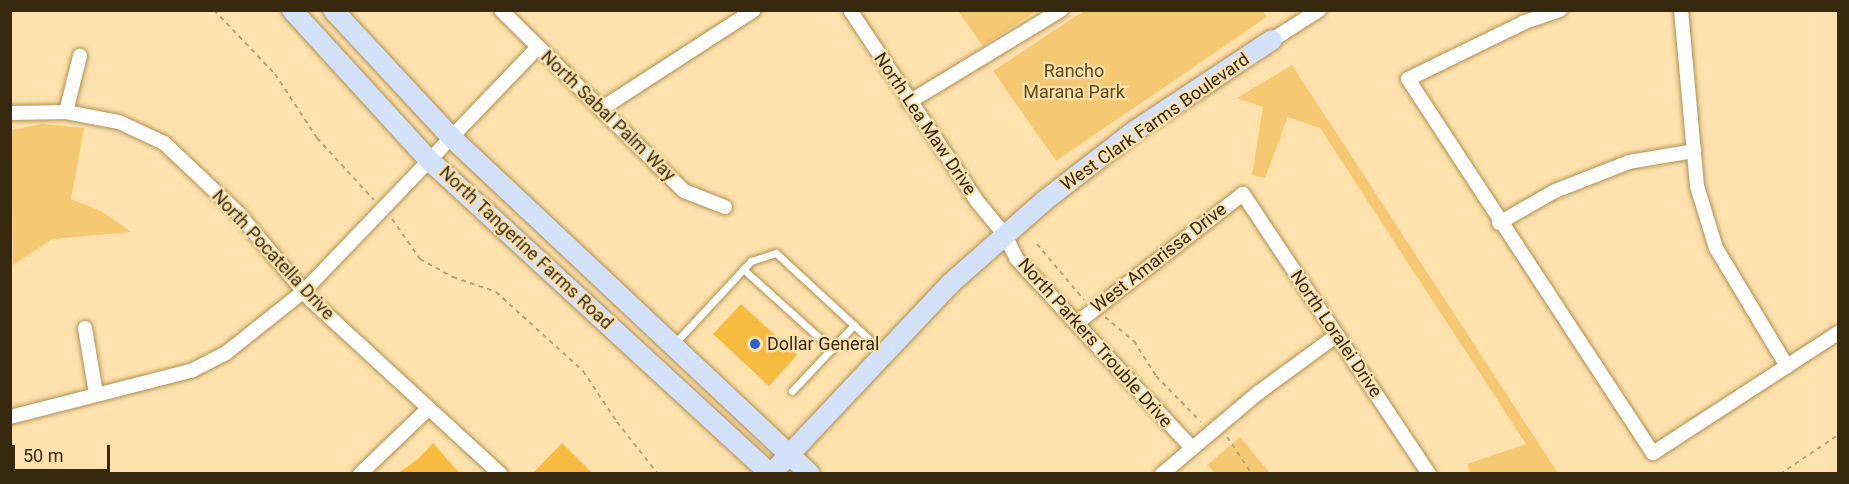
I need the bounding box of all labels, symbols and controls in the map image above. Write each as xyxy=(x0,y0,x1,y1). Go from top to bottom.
street label: North Sabal Palm Way xyxy=(536,46,680,186)
street label: North Lea Maw Drive xyxy=(869,49,981,199)
street label: West Clark Farms Boulevard xyxy=(1057,49,1253,195)
park label: Rancho Marana Park xyxy=(1023,61,1125,104)
street label: North Tangerine Farms Road xyxy=(435,162,617,334)
street label: North Pocatella Drive xyxy=(207,186,339,324)
street label: West Amarissa Drive xyxy=(1087,198,1231,318)
street label: North Parkers Trouble Drive xyxy=(1013,254,1177,432)
street label: North Loralei Drive xyxy=(1285,266,1387,402)
place label: Dollar General xyxy=(767,333,879,355)
marker: Dollar General xyxy=(748,337,762,351)
scale bar xyxy=(15,433,112,471)
text: 50 m xyxy=(23,445,63,466)

